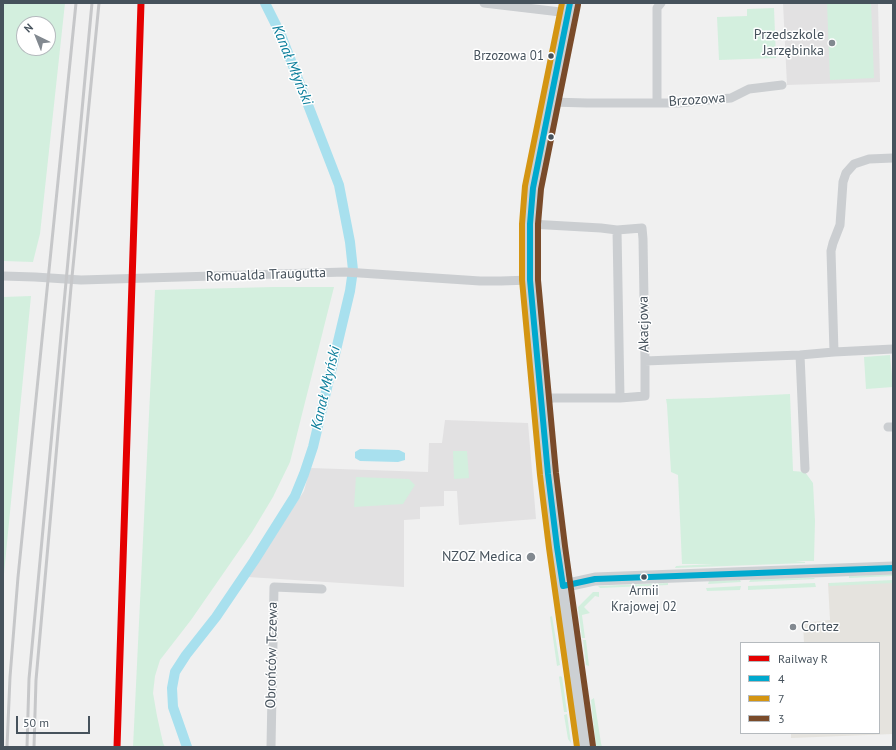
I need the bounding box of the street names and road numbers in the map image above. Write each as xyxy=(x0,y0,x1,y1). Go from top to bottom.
street label: Brzozowa xyxy=(668,90,726,110)
street label: Romualda Traugutta xyxy=(206,265,326,285)
street label: Akacjowa xyxy=(635,296,653,352)
street label: Obrońców Tczewa xyxy=(263,602,281,708)

